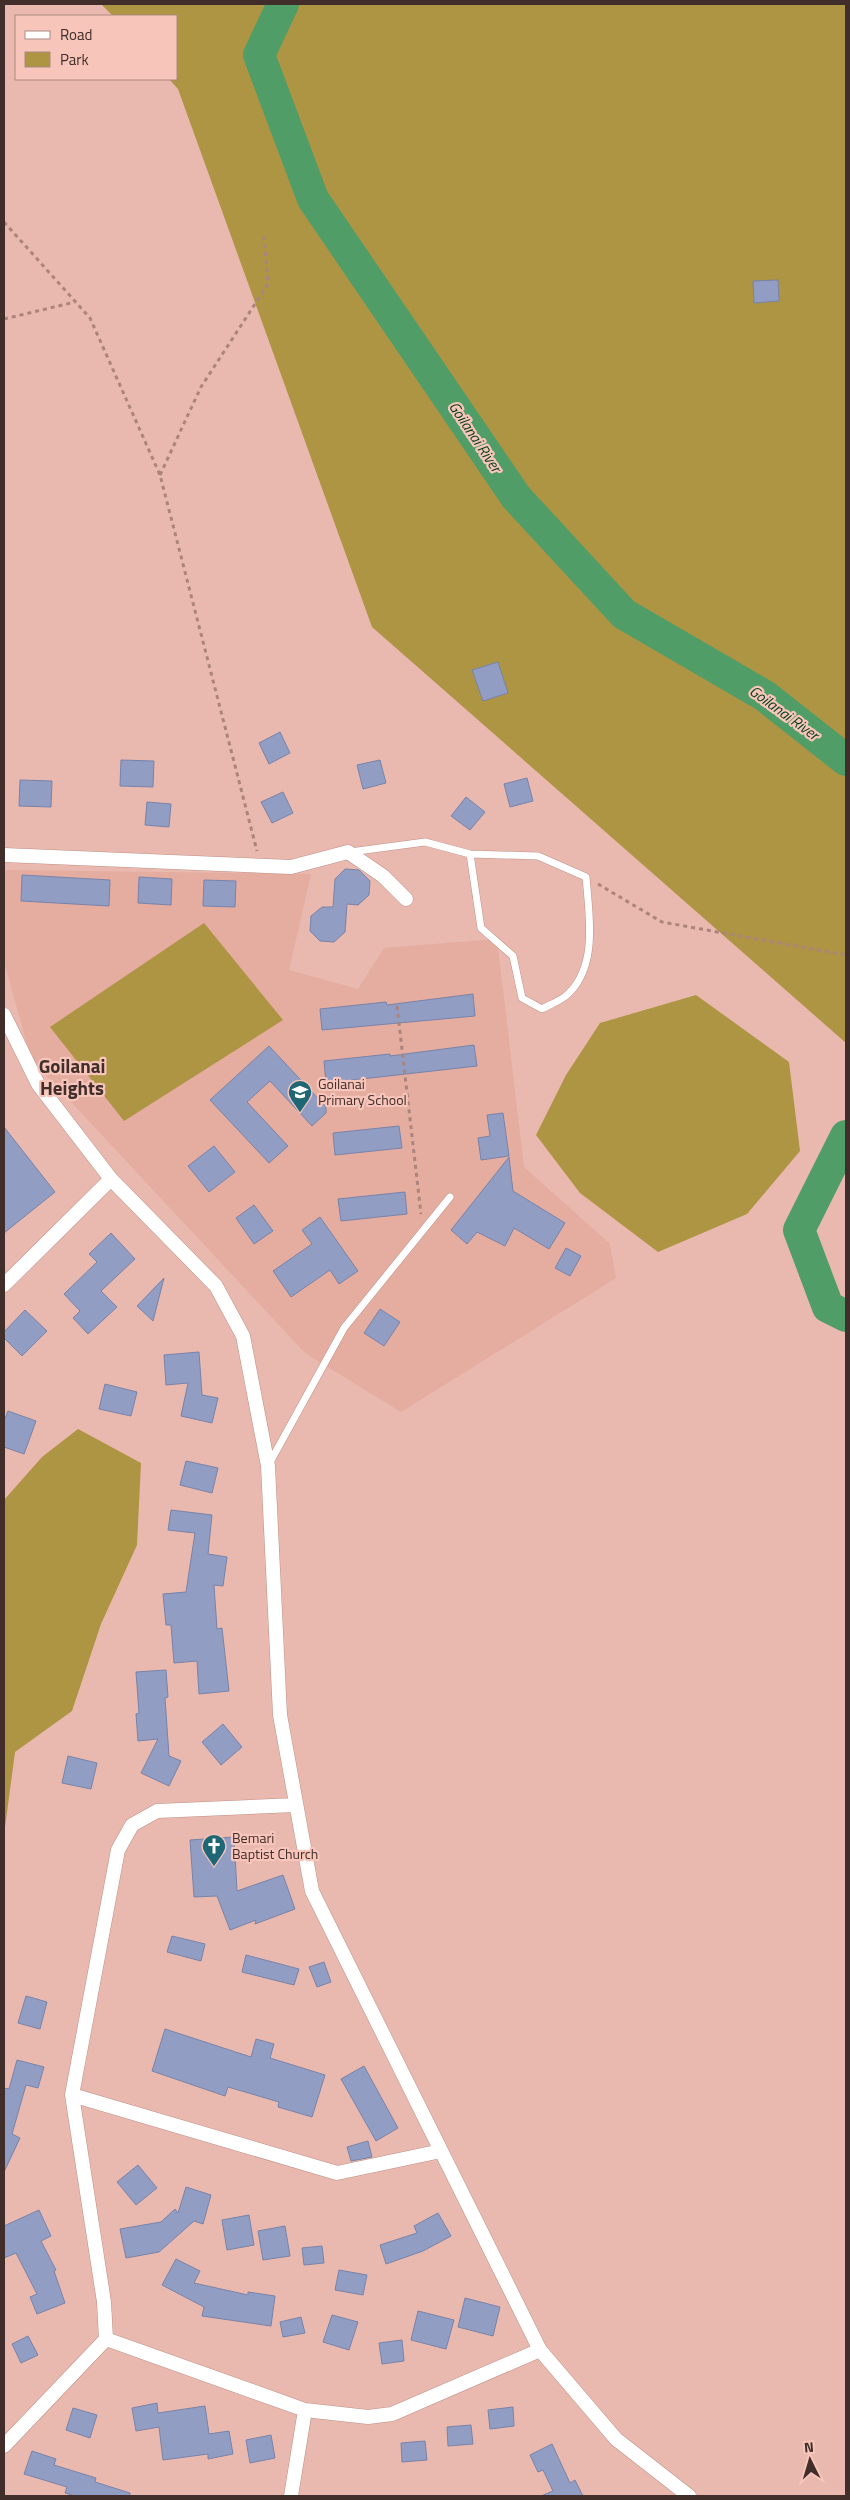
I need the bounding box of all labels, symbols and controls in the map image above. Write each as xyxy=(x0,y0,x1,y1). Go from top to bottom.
legend xyxy=(15,15,178,80)
text: Road xyxy=(60,23,92,46)
text: Park xyxy=(60,48,89,71)
water label: Goilanai River xyxy=(443,397,509,479)
water label: Goilanai River xyxy=(745,679,826,747)
district label: Goilanai Heights xyxy=(39,1051,105,1102)
place label: Goilanai Primary School xyxy=(318,1073,407,1110)
school or university icon: Goilanai Primary School xyxy=(287,1079,313,1113)
place label: Bemari Baptist Church xyxy=(232,1827,318,1864)
church icon: Bemari Baptist Church xyxy=(201,1833,227,1867)
north arrow xyxy=(785,2435,835,2485)
text: N xyxy=(803,2436,815,2457)

